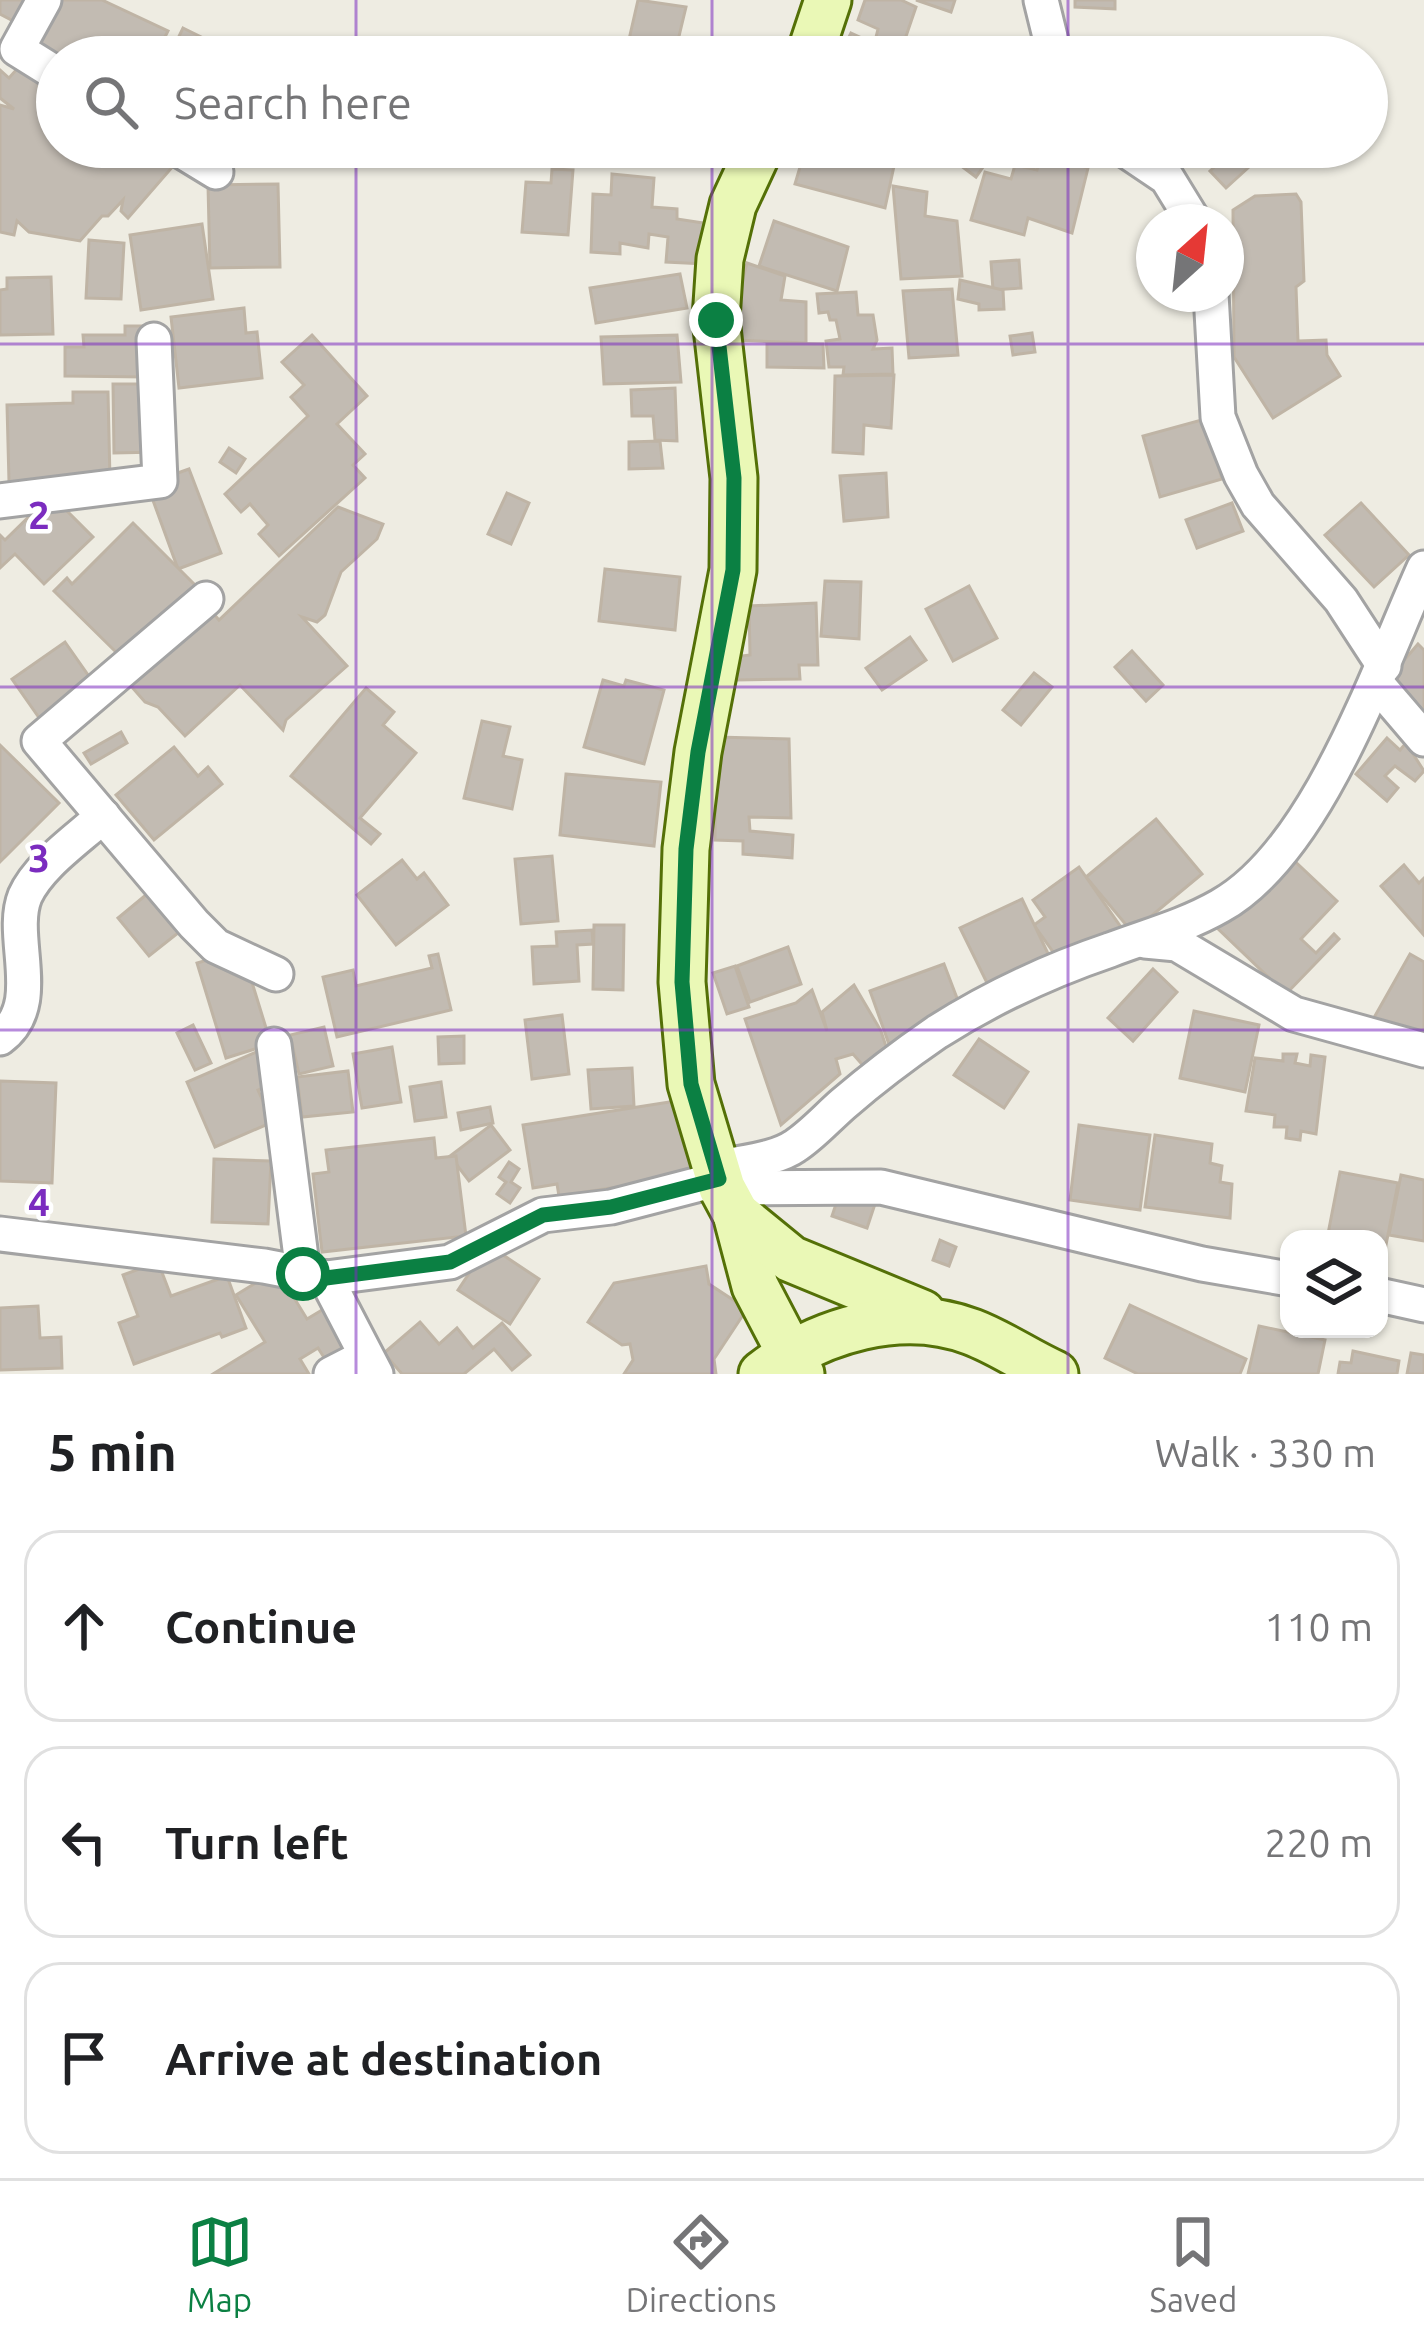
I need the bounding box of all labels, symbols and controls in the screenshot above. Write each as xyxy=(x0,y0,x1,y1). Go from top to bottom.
search box xyxy=(36,36,1388,168)
icon: search xyxy=(78,69,144,135)
text: Search here xyxy=(174,77,412,128)
north arrow xyxy=(1136,204,1244,312)
route end xyxy=(689,293,743,347)
text: 2 xyxy=(28,493,50,536)
text: 3 xyxy=(28,836,50,879)
text: 4 xyxy=(28,1180,50,1223)
map controls xyxy=(1280,1230,1388,1338)
button: layers xyxy=(1280,1230,1388,1338)
route start xyxy=(276,1247,330,1301)
text: 5 min xyxy=(48,1423,177,1481)
text: Walk · 330 m xyxy=(1155,1431,1376,1474)
icon: ahead xyxy=(51,1593,117,1659)
text: Continue xyxy=(165,1601,357,1652)
text: 110 m xyxy=(1264,1605,1373,1648)
icon: left xyxy=(51,1809,117,1875)
text: Turn left xyxy=(165,1817,349,1868)
text: 220 m xyxy=(1264,1821,1373,1864)
icon: arrive xyxy=(51,2025,117,2091)
text: Arrive at destination xyxy=(165,2033,602,2084)
tab: Map xyxy=(187,2209,253,2318)
tab: Directions xyxy=(626,2209,776,2318)
tab: Saved xyxy=(1150,2209,1237,2318)

